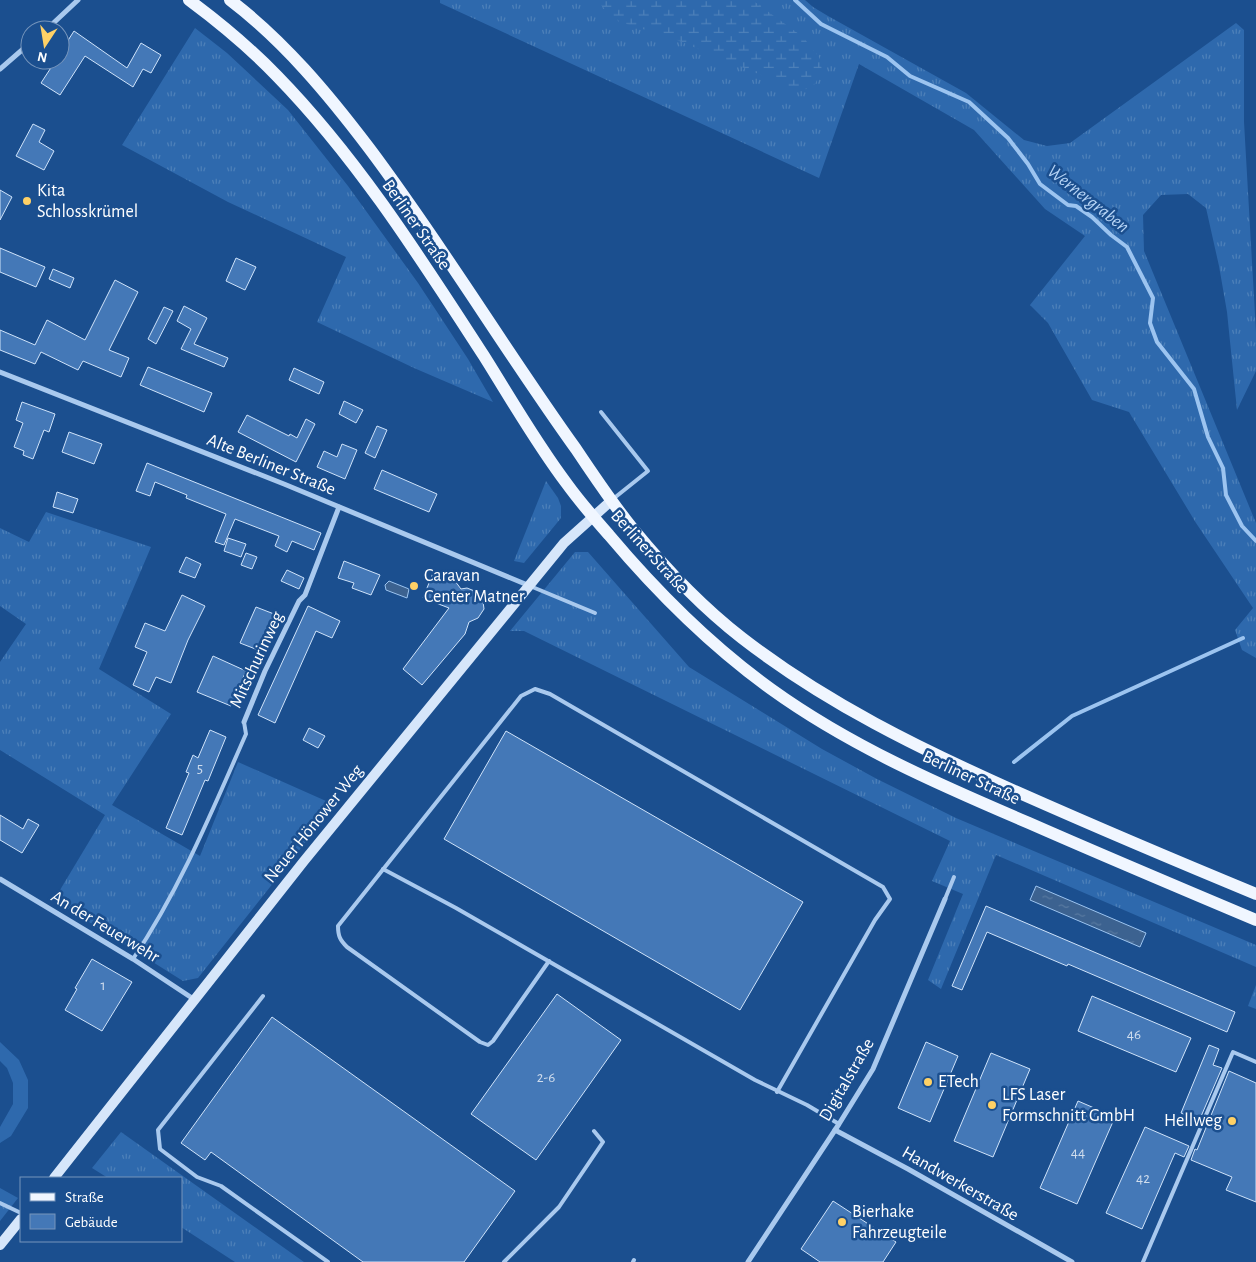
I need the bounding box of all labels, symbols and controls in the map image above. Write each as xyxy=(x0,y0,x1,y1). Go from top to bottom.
north arrow xyxy=(20,20,70,70)
text: N xyxy=(36,49,49,65)
water label: Wernergraben xyxy=(1044,161,1132,237)
street label: Berliner Straße xyxy=(378,177,454,273)
place label: Kita Schlosskrümel xyxy=(37,182,138,221)
marker: Kita Schlosskrümel xyxy=(21,195,33,207)
street label: Alte Berliner Straße xyxy=(204,431,338,499)
street label: Berliner Straße xyxy=(607,507,691,597)
place label: Caravan Center Matner xyxy=(424,567,525,606)
marker: Caravan Center Matner xyxy=(408,580,420,592)
street label: Mitschurinweg xyxy=(227,609,287,711)
street label: Berliner Straße xyxy=(920,748,1022,808)
house number: 5 xyxy=(197,761,203,776)
street label: Neuer Hönower Weg xyxy=(261,761,367,886)
street label: An der Feuerwehr xyxy=(48,888,163,966)
house number: 1 xyxy=(100,978,106,993)
house number: 46 xyxy=(1127,1027,1141,1042)
street label: Digitalstraße xyxy=(816,1036,878,1124)
house number: 2-6 xyxy=(537,1070,555,1085)
place label: ETech xyxy=(938,1073,979,1091)
marker: ETech xyxy=(922,1076,934,1088)
place label: LFS Laser Formschnitt GmbH xyxy=(1002,1086,1135,1125)
marker: LFS Laser Formschnitt GmbH xyxy=(986,1099,998,1111)
place label: Hellweg xyxy=(1164,1112,1222,1130)
marker: Hellweg xyxy=(1226,1115,1238,1127)
street label: Handwerkerstraße xyxy=(899,1143,1021,1225)
house number: 44 xyxy=(1071,1145,1085,1160)
house number: 42 xyxy=(1136,1171,1150,1186)
legend xyxy=(20,1177,182,1242)
text: Straße xyxy=(65,1190,104,1205)
place label: Bierhake Fahrzeugteile xyxy=(852,1203,947,1242)
text: Gebäude xyxy=(65,1215,118,1230)
marker: Bierhake Fahrzeugteile xyxy=(836,1216,848,1228)

